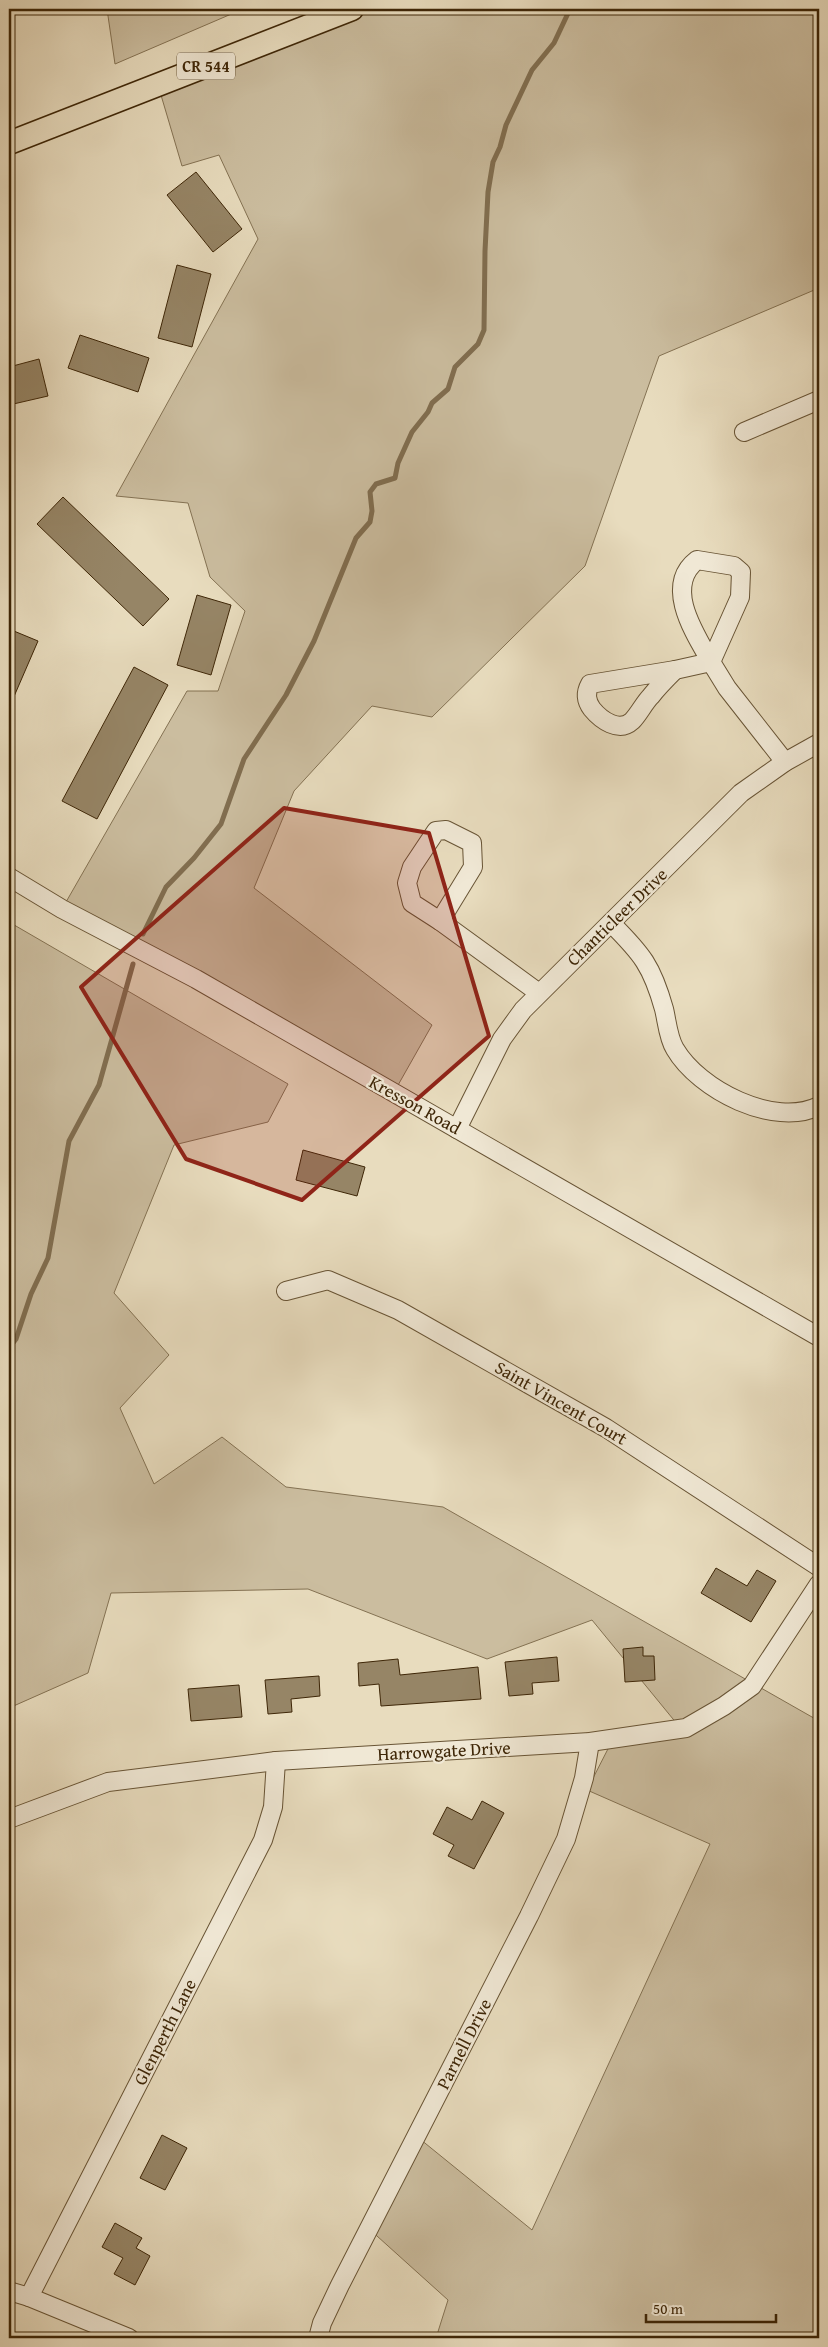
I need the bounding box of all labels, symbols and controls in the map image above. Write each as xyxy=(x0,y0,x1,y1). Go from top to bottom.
road number: CR 544 xyxy=(177,52,235,80)
street label: Chanticleer Drive xyxy=(560,861,673,972)
street label: Kresson Road xyxy=(364,1068,466,1141)
street label: Saint Vincent Court xyxy=(490,1354,633,1452)
street label: Harrowgate Drive xyxy=(377,1734,511,1767)
street label: Glenperth Lane xyxy=(126,1974,203,2090)
street label: Parnell Drive xyxy=(429,1994,498,2094)
scale bar xyxy=(646,2292,776,2324)
text: 50 m xyxy=(653,2298,684,2319)

